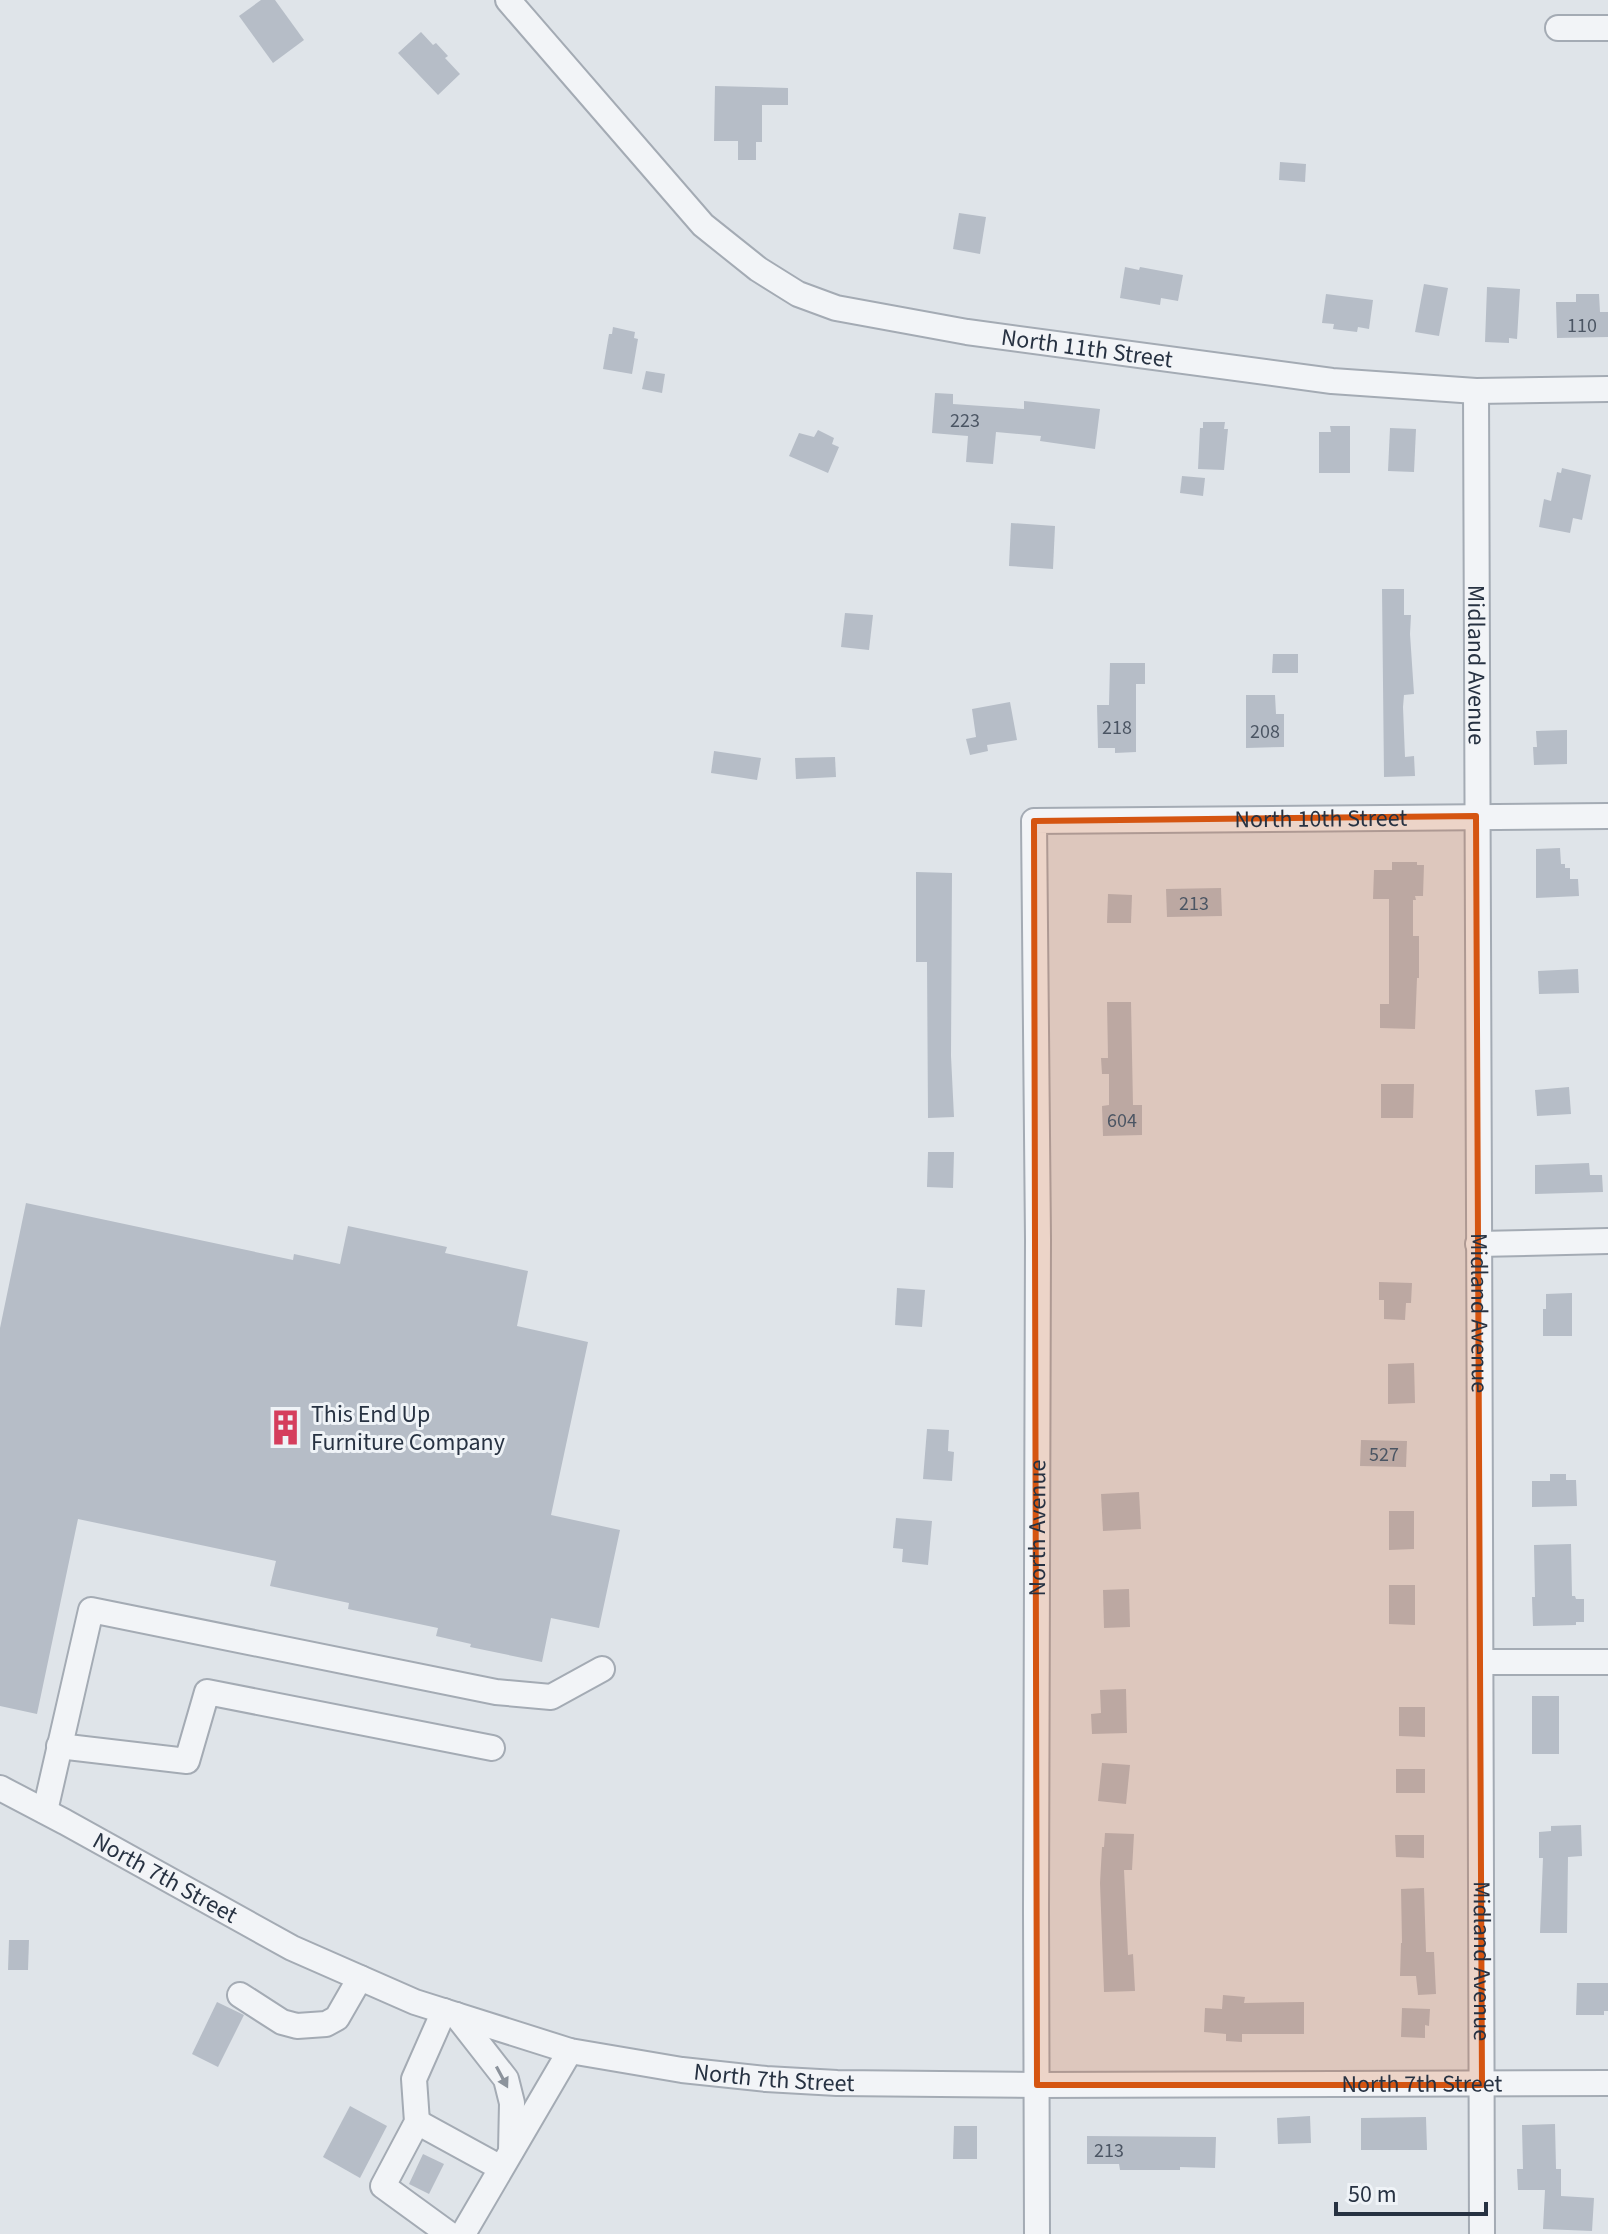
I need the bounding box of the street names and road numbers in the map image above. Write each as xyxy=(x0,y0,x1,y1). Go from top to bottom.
street label: North 11th Street xyxy=(999,320,1175,377)
street label: Midland Avenue xyxy=(1458,585,1494,745)
street label: North 10th Street xyxy=(1234,801,1408,837)
street label: Midland Avenue xyxy=(1461,1233,1497,1393)
street label: North Avenue xyxy=(1020,1460,1055,1596)
street label: North 7th Street xyxy=(86,1824,244,1932)
street label: Midland Avenue xyxy=(1464,1881,1499,2041)
street label: North 7th Street xyxy=(692,2054,855,2101)
street label: North 7th Street xyxy=(1341,2066,1502,2102)

